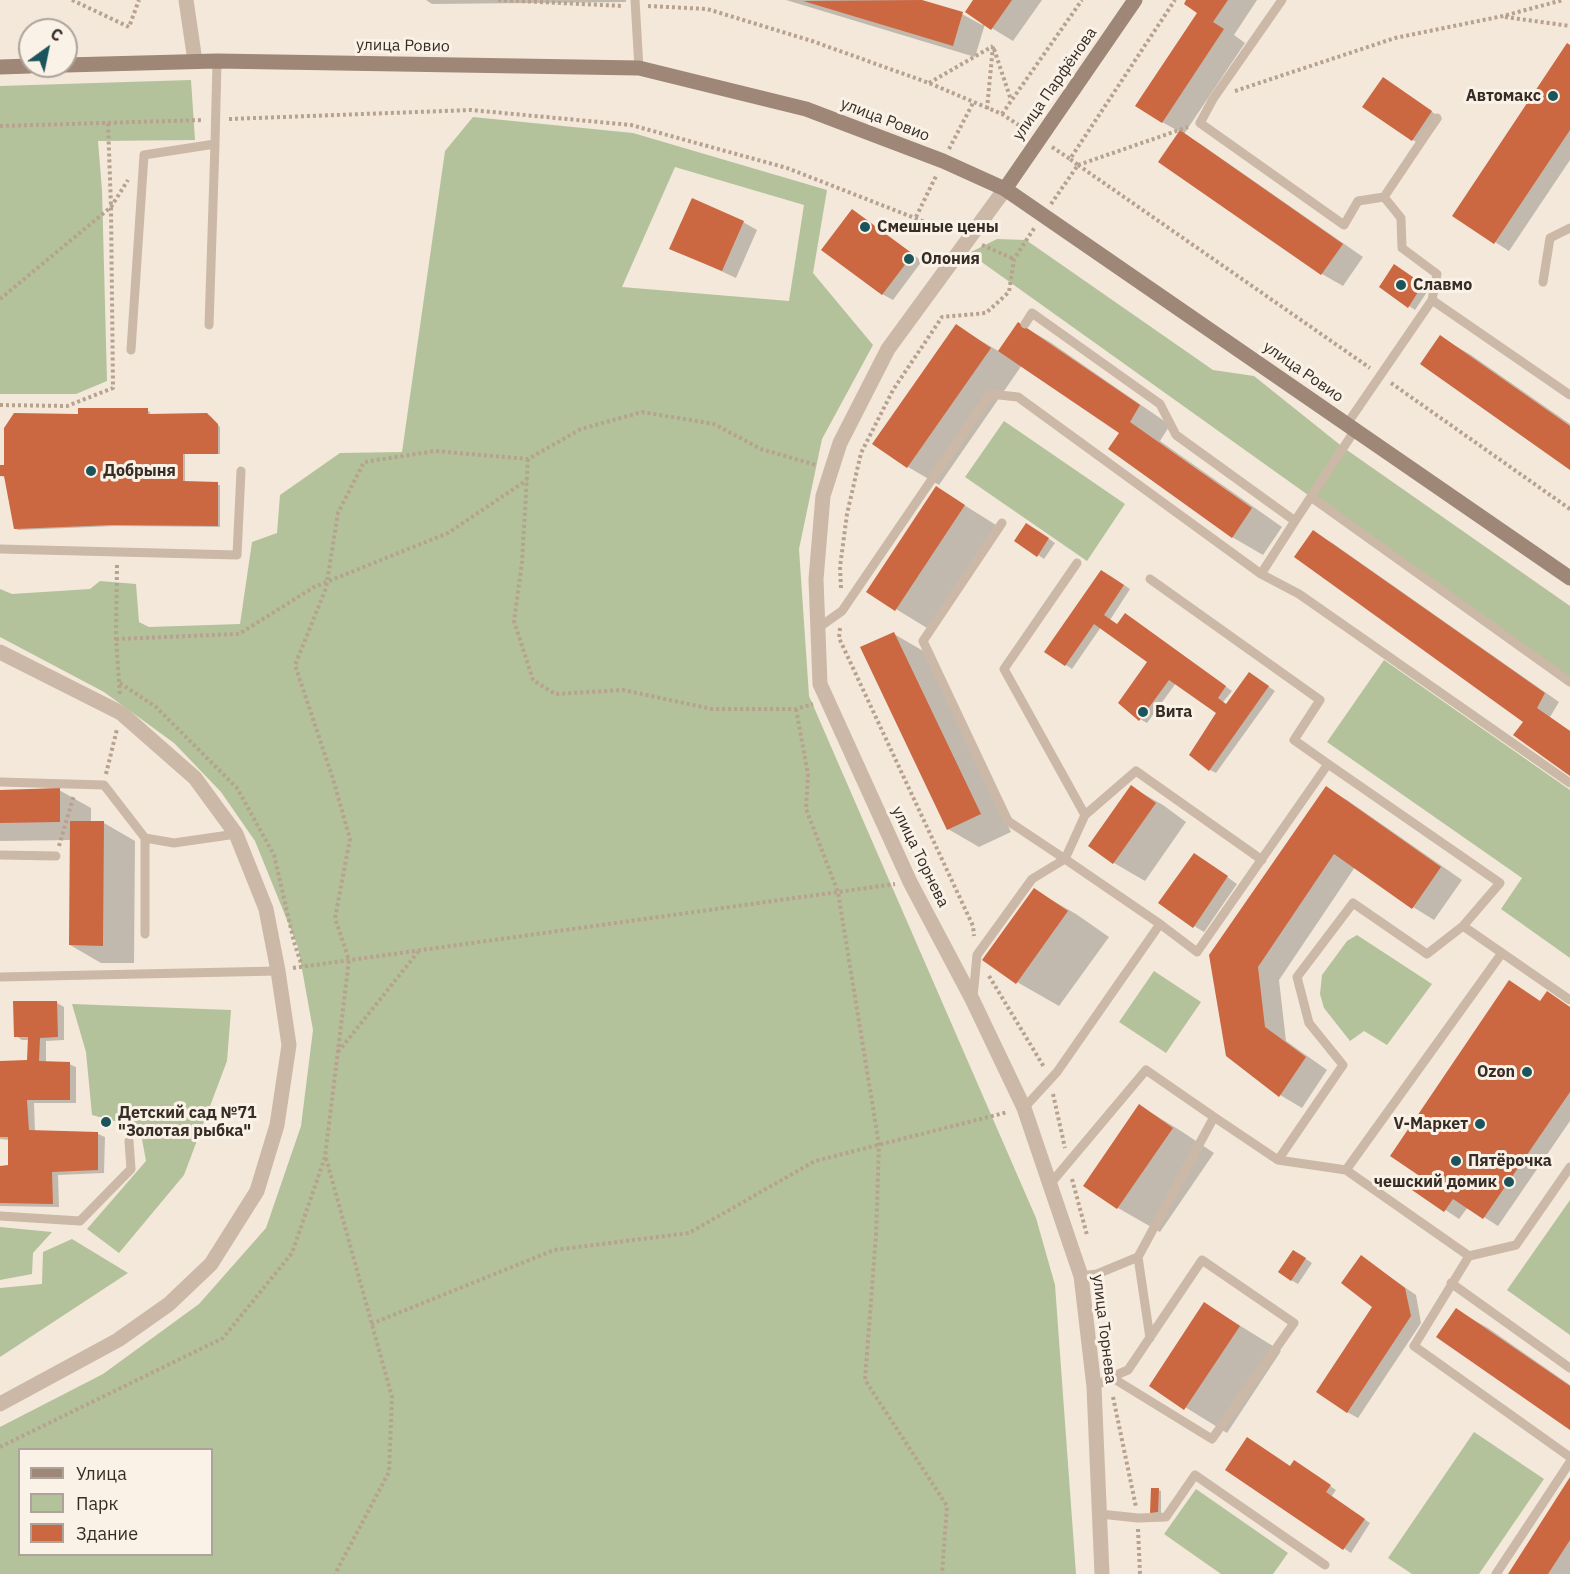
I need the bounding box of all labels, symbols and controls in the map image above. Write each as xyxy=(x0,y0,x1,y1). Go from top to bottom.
north arrow xyxy=(18,18,78,78)
text: С xyxy=(47,23,67,46)
street label: улица Парфёнова xyxy=(1009,24,1101,144)
street label: улица Ровио xyxy=(356,36,450,56)
place label: Автомакс xyxy=(1466,86,1541,106)
marker: Автомакс xyxy=(1546,89,1560,103)
street label: улица Ровио xyxy=(838,94,932,146)
place label: Смешные цены xyxy=(877,217,999,237)
marker: Смешные цены xyxy=(858,220,872,234)
place label: Олония xyxy=(921,249,980,269)
marker: Олония xyxy=(902,252,916,266)
place label: Славмо xyxy=(1413,275,1472,295)
marker: Славмо xyxy=(1394,278,1408,292)
street label: улица Ровио xyxy=(1259,337,1347,407)
place label: Добрыня xyxy=(103,461,176,481)
marker: Добрыня xyxy=(84,464,98,478)
place label: Вита xyxy=(1155,702,1192,722)
marker: Вита xyxy=(1136,705,1150,719)
street label: улица Торнева xyxy=(887,803,953,911)
place label: Ozon xyxy=(1477,1062,1515,1082)
marker: Ozon xyxy=(1520,1065,1534,1079)
place label: Детский сад №71 "Золотая рыбка" xyxy=(118,1103,257,1141)
place label: V-Маркет xyxy=(1394,1114,1468,1134)
marker: Детский сад №71 "Золотая рыбка" xyxy=(99,1115,113,1129)
marker: V-Маркет xyxy=(1473,1117,1487,1131)
place label: Пятёрочка xyxy=(1468,1151,1552,1171)
marker: Пятёрочка xyxy=(1449,1154,1463,1168)
place label: чешский домик xyxy=(1374,1172,1497,1192)
marker: чешский домик xyxy=(1502,1175,1516,1189)
street label: улица Торнева xyxy=(1088,1273,1120,1385)
legend xyxy=(18,1448,213,1556)
text: Улица xyxy=(76,1462,127,1485)
text: Парк xyxy=(76,1492,118,1515)
text: Здание xyxy=(76,1522,138,1545)

